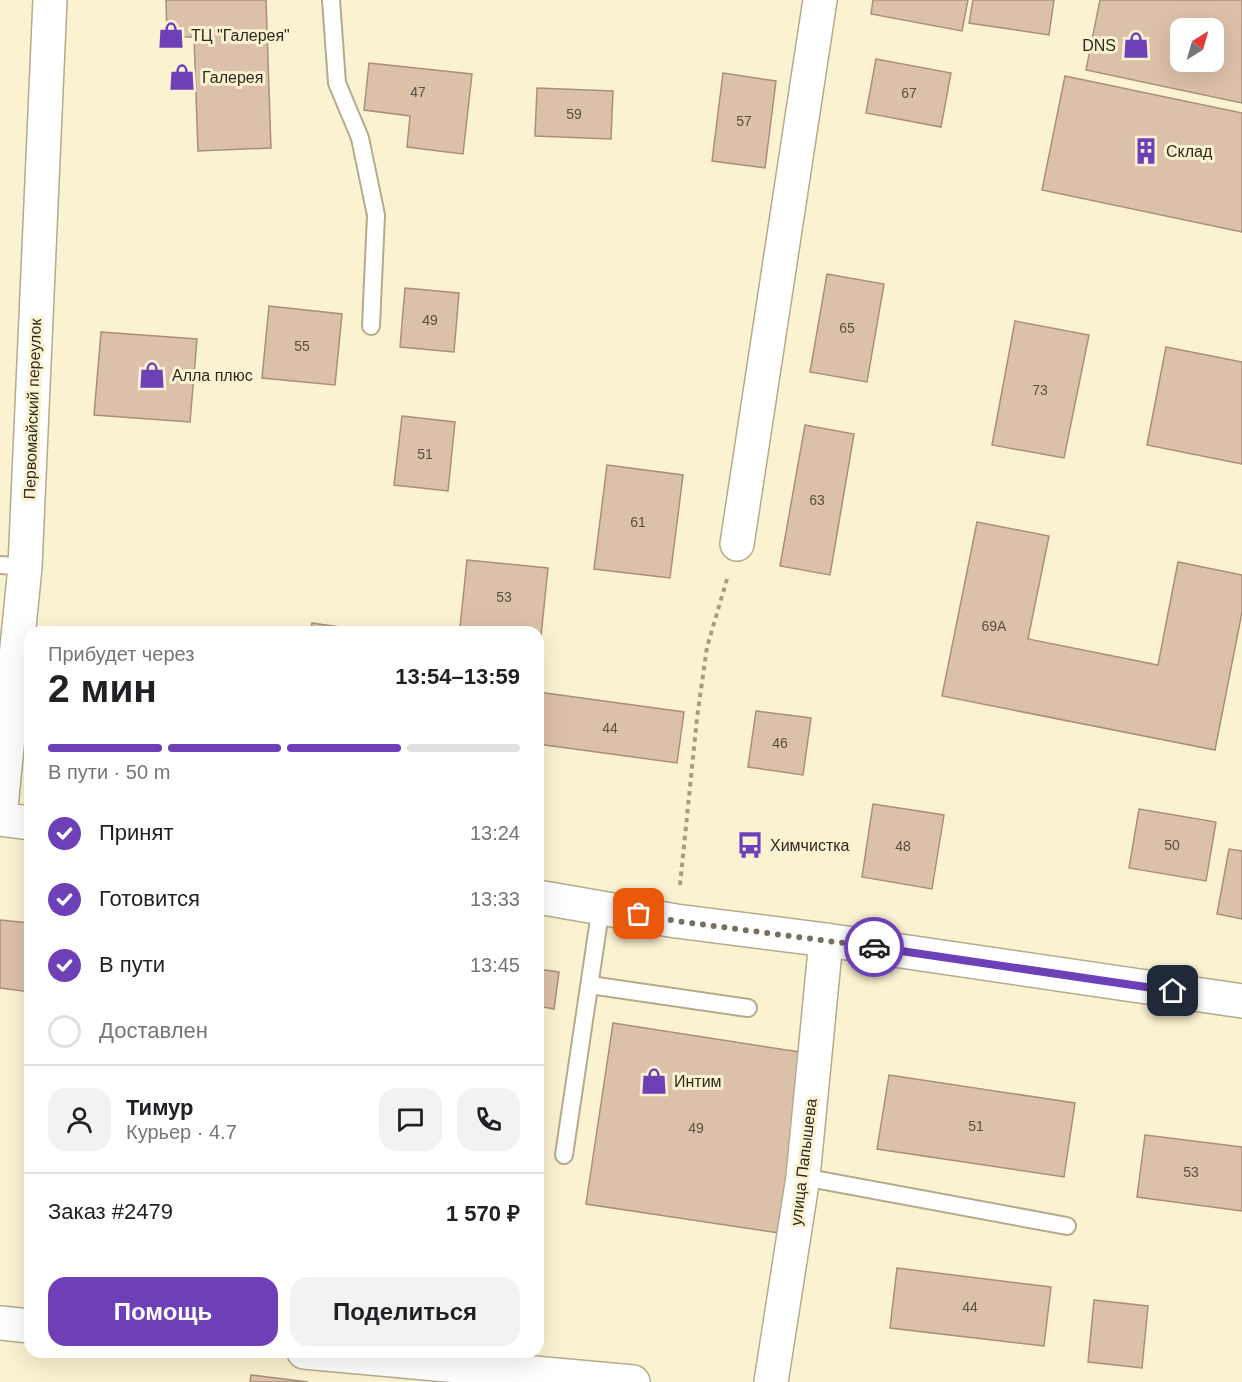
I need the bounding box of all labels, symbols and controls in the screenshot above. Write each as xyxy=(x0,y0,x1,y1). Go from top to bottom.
north arrow xyxy=(1170,18,1224,72)
map controls xyxy=(1170,18,1224,72)
shop icon: ТЦ "Галерея" xyxy=(156,20,186,50)
place label: ТЦ "Галерея" xyxy=(191,27,290,44)
shop icon: DNS xyxy=(1121,30,1151,60)
place label: DNS xyxy=(1082,37,1116,54)
shop icon: Галерея xyxy=(167,62,197,92)
place label: Галерея xyxy=(202,69,263,86)
house number: 47 xyxy=(410,84,426,100)
house number: 67 xyxy=(901,85,917,101)
house number: 59 xyxy=(566,106,582,122)
house number: 57 xyxy=(736,113,752,129)
building icon: Склад xyxy=(1131,136,1161,166)
place label: Склад xyxy=(1166,143,1213,160)
house number: 49 xyxy=(422,312,438,328)
street label: Первомайский переулок xyxy=(21,317,44,500)
house number: 65 xyxy=(839,320,855,336)
house number: 55 xyxy=(294,338,310,354)
shop icon: Алла плюс xyxy=(137,360,167,390)
place label: Алла плюс xyxy=(172,367,253,384)
house number: 73 xyxy=(1032,382,1048,398)
house number: 51 xyxy=(417,446,433,462)
house number: 63 xyxy=(809,492,825,508)
house number: 61 xyxy=(630,514,646,530)
house number: 53 xyxy=(496,589,512,605)
house number: 69А xyxy=(982,618,1007,634)
text: Прибудет через xyxy=(48,643,194,665)
text: 13:54–13:59 xyxy=(395,664,520,689)
text: 2 мин xyxy=(48,667,157,710)
house number: 44 xyxy=(602,720,618,736)
house number: 46 xyxy=(772,735,788,751)
text: В пути · 50 m xyxy=(48,761,170,783)
icon: check xyxy=(48,817,81,850)
text: Принят xyxy=(99,820,173,845)
text: 13:24 xyxy=(470,822,520,844)
bus stop icon: Химчистка xyxy=(735,830,765,860)
place label: Химчистка xyxy=(770,837,850,854)
house number: 50 xyxy=(1164,837,1180,853)
house number: 48 xyxy=(895,838,911,854)
icon: check xyxy=(48,883,81,916)
text: Готовится xyxy=(99,886,200,911)
text: 13:33 xyxy=(470,888,520,910)
pin xyxy=(613,888,664,939)
icon: bag xyxy=(622,897,655,930)
courier xyxy=(844,917,904,977)
icon: car xyxy=(858,931,891,964)
icon: check xyxy=(48,949,81,982)
text: В пути xyxy=(99,952,165,977)
text: 13:45 xyxy=(470,954,520,976)
pin xyxy=(1147,965,1198,1016)
icon: home xyxy=(1156,974,1189,1007)
text: Доставлен xyxy=(99,1018,208,1043)
shop icon: Интим xyxy=(639,1066,669,1096)
place label: Интим xyxy=(674,1073,722,1090)
button: person xyxy=(48,1088,111,1151)
button: chat xyxy=(379,1088,442,1151)
button: phone xyxy=(457,1088,520,1151)
text: Тимур xyxy=(126,1095,194,1120)
street label: улица Папышева xyxy=(787,1097,820,1227)
house number: 51 xyxy=(968,1118,984,1134)
house number: 49 xyxy=(688,1120,704,1136)
text: Курьер · 4.7 xyxy=(126,1121,237,1143)
house number: 53 xyxy=(1183,1164,1199,1180)
text: Заказ #2479 xyxy=(48,1199,173,1224)
text: 1 570 ₽ xyxy=(446,1201,520,1226)
button: Помощь xyxy=(48,1277,278,1346)
button: Поделиться xyxy=(290,1277,520,1346)
house number: 44 xyxy=(962,1299,978,1315)

